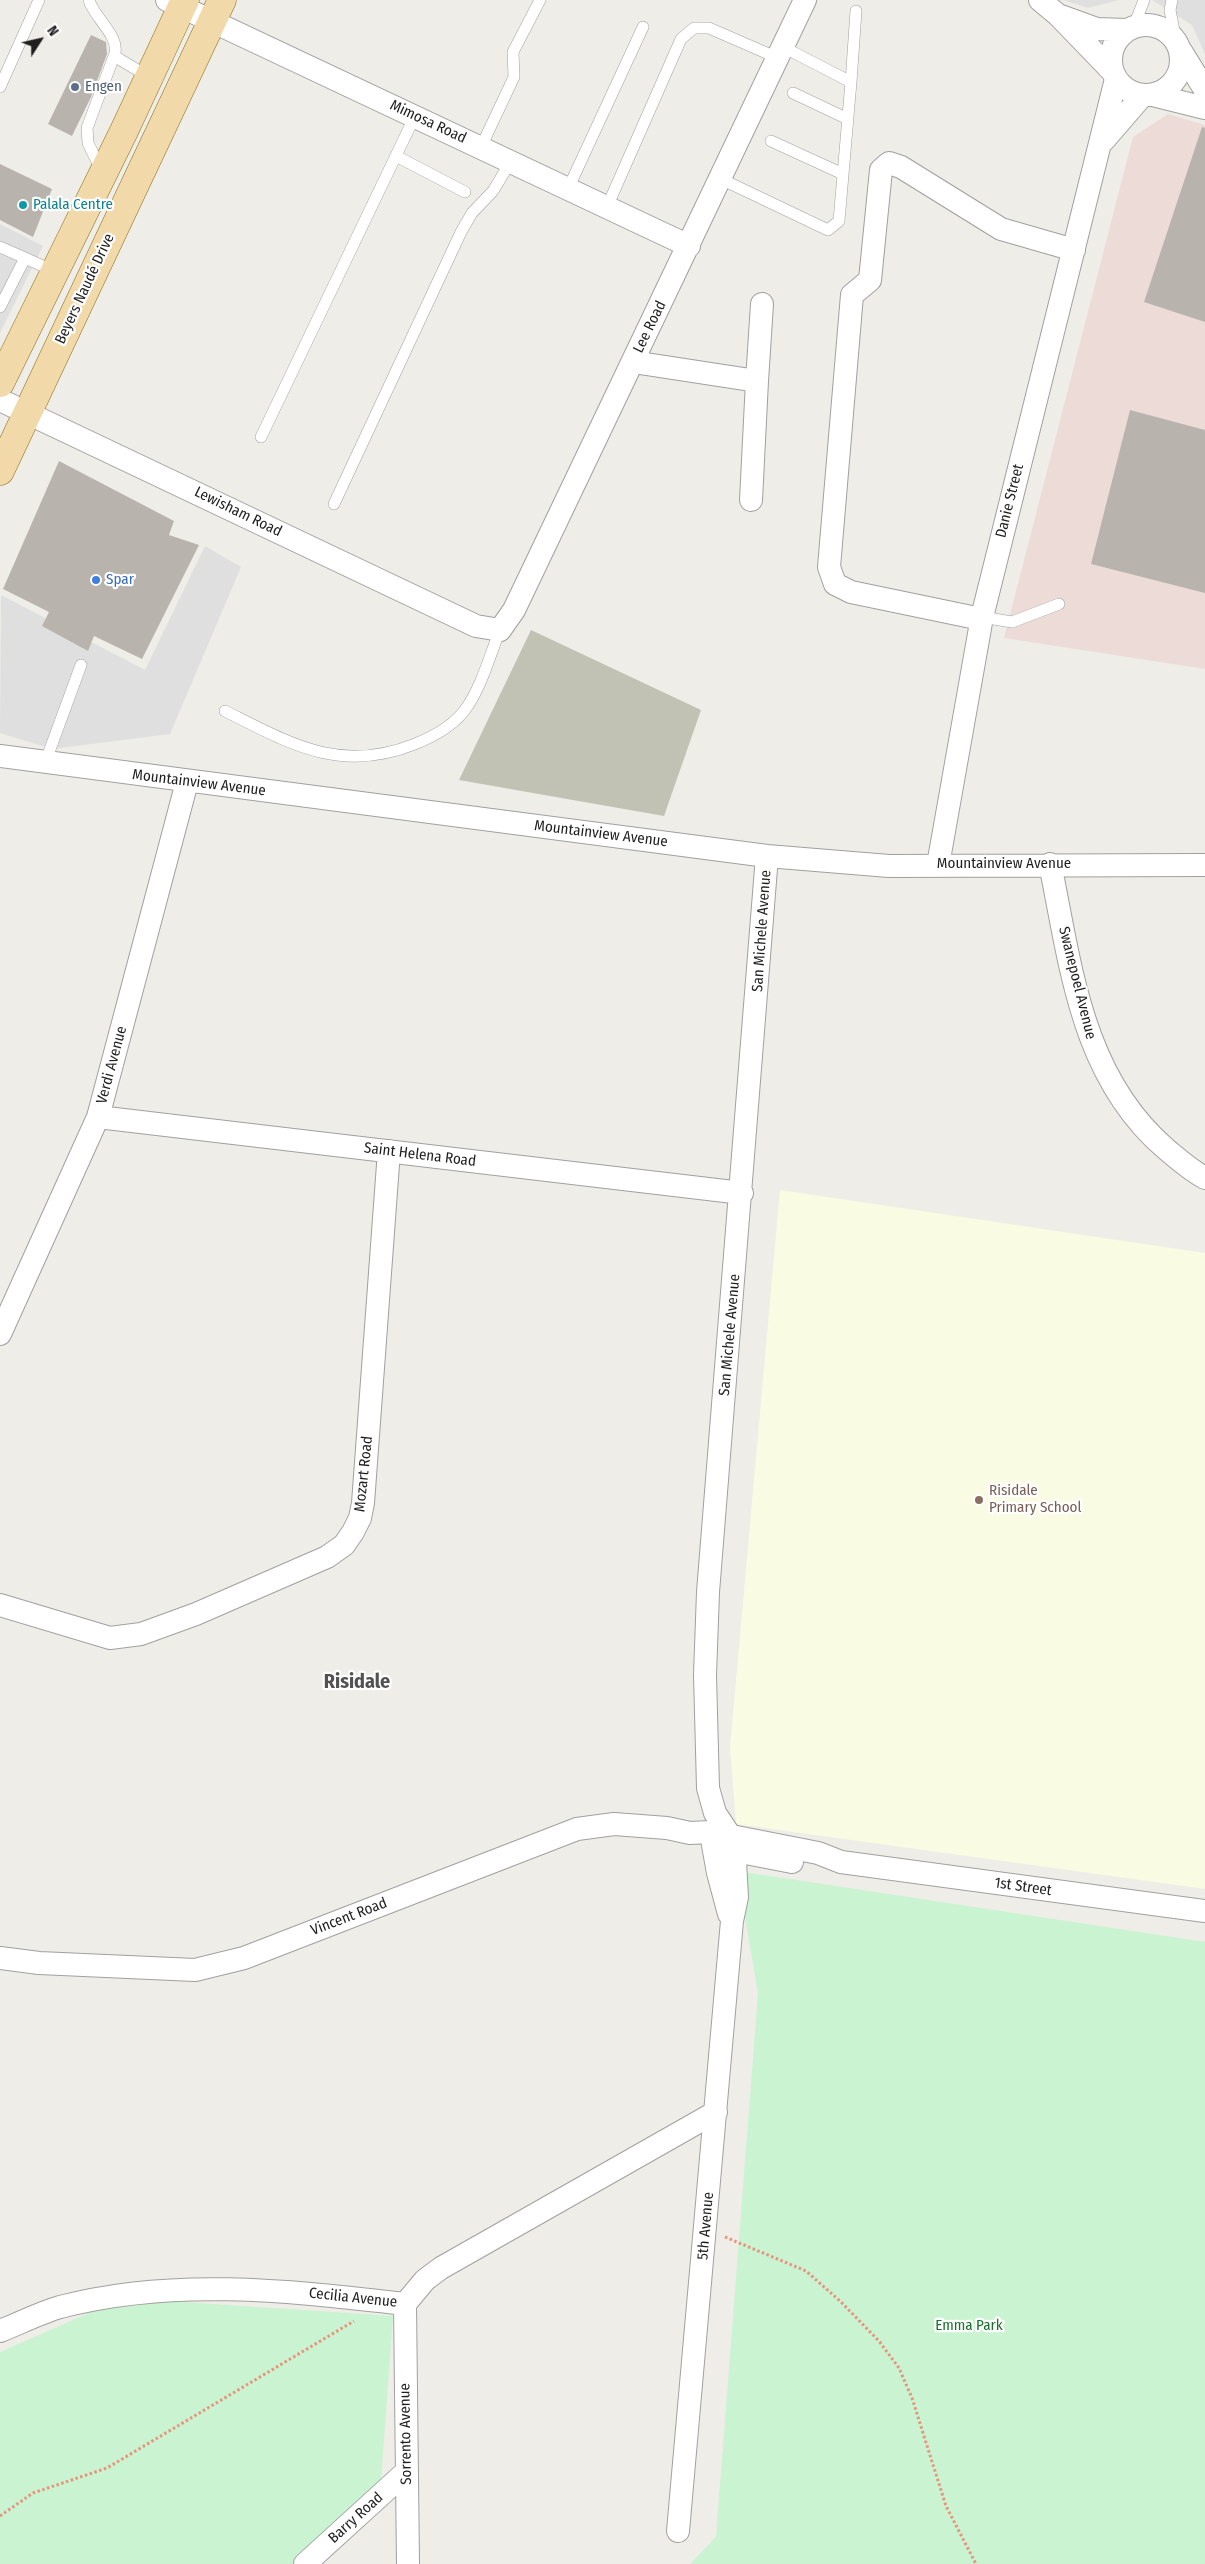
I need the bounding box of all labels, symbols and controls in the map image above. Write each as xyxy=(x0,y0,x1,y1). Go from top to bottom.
north arrow xyxy=(15,15,65,65)
text: N xyxy=(43,23,62,39)
place label: Engen xyxy=(85,78,122,96)
marker: Engen xyxy=(69,81,81,93)
street label: Mimosa Road xyxy=(387,96,469,148)
place label: Palala Centre xyxy=(33,196,113,214)
marker: Palala Centre xyxy=(17,199,29,211)
street label: Beyers Naudé Drive xyxy=(52,231,118,347)
street label: Lee Road xyxy=(630,298,670,356)
street label: Danie Street xyxy=(992,462,1028,540)
street label: Lewisham Road xyxy=(191,483,285,541)
place label: Spar xyxy=(106,571,134,589)
marker: Spar xyxy=(90,574,102,586)
street label: Mountainview Avenue xyxy=(131,766,267,800)
street label: Mountainview Avenue xyxy=(533,817,669,851)
street label: Mountainview Avenue xyxy=(937,855,1071,873)
street label: San Michele Avenue xyxy=(749,869,775,993)
street label: Swanepoel Avenue xyxy=(1054,925,1100,1041)
street label: Verdi Avenue xyxy=(93,1024,131,1106)
street label: Saint Helena Road xyxy=(363,1139,477,1171)
street label: San Michele Avenue xyxy=(716,1273,744,1397)
street label: Mozart Road xyxy=(351,1435,377,1513)
place label: Risidale Primary School xyxy=(989,1482,1081,1517)
marker: Risidale Primary School xyxy=(973,1494,985,1506)
district label: Risidale xyxy=(324,1670,390,1694)
street label: 1st Street xyxy=(993,1874,1053,1900)
street label: Vincent Road xyxy=(308,1894,390,1940)
street label: 5th Avenue xyxy=(694,2191,718,2261)
street label: Cecilia Avenue xyxy=(308,2284,398,2312)
park label: Emma Park xyxy=(935,2317,1003,2335)
street label: Sorrento Avenue xyxy=(396,2383,416,2485)
street label: Barry Road xyxy=(325,2489,387,2547)

